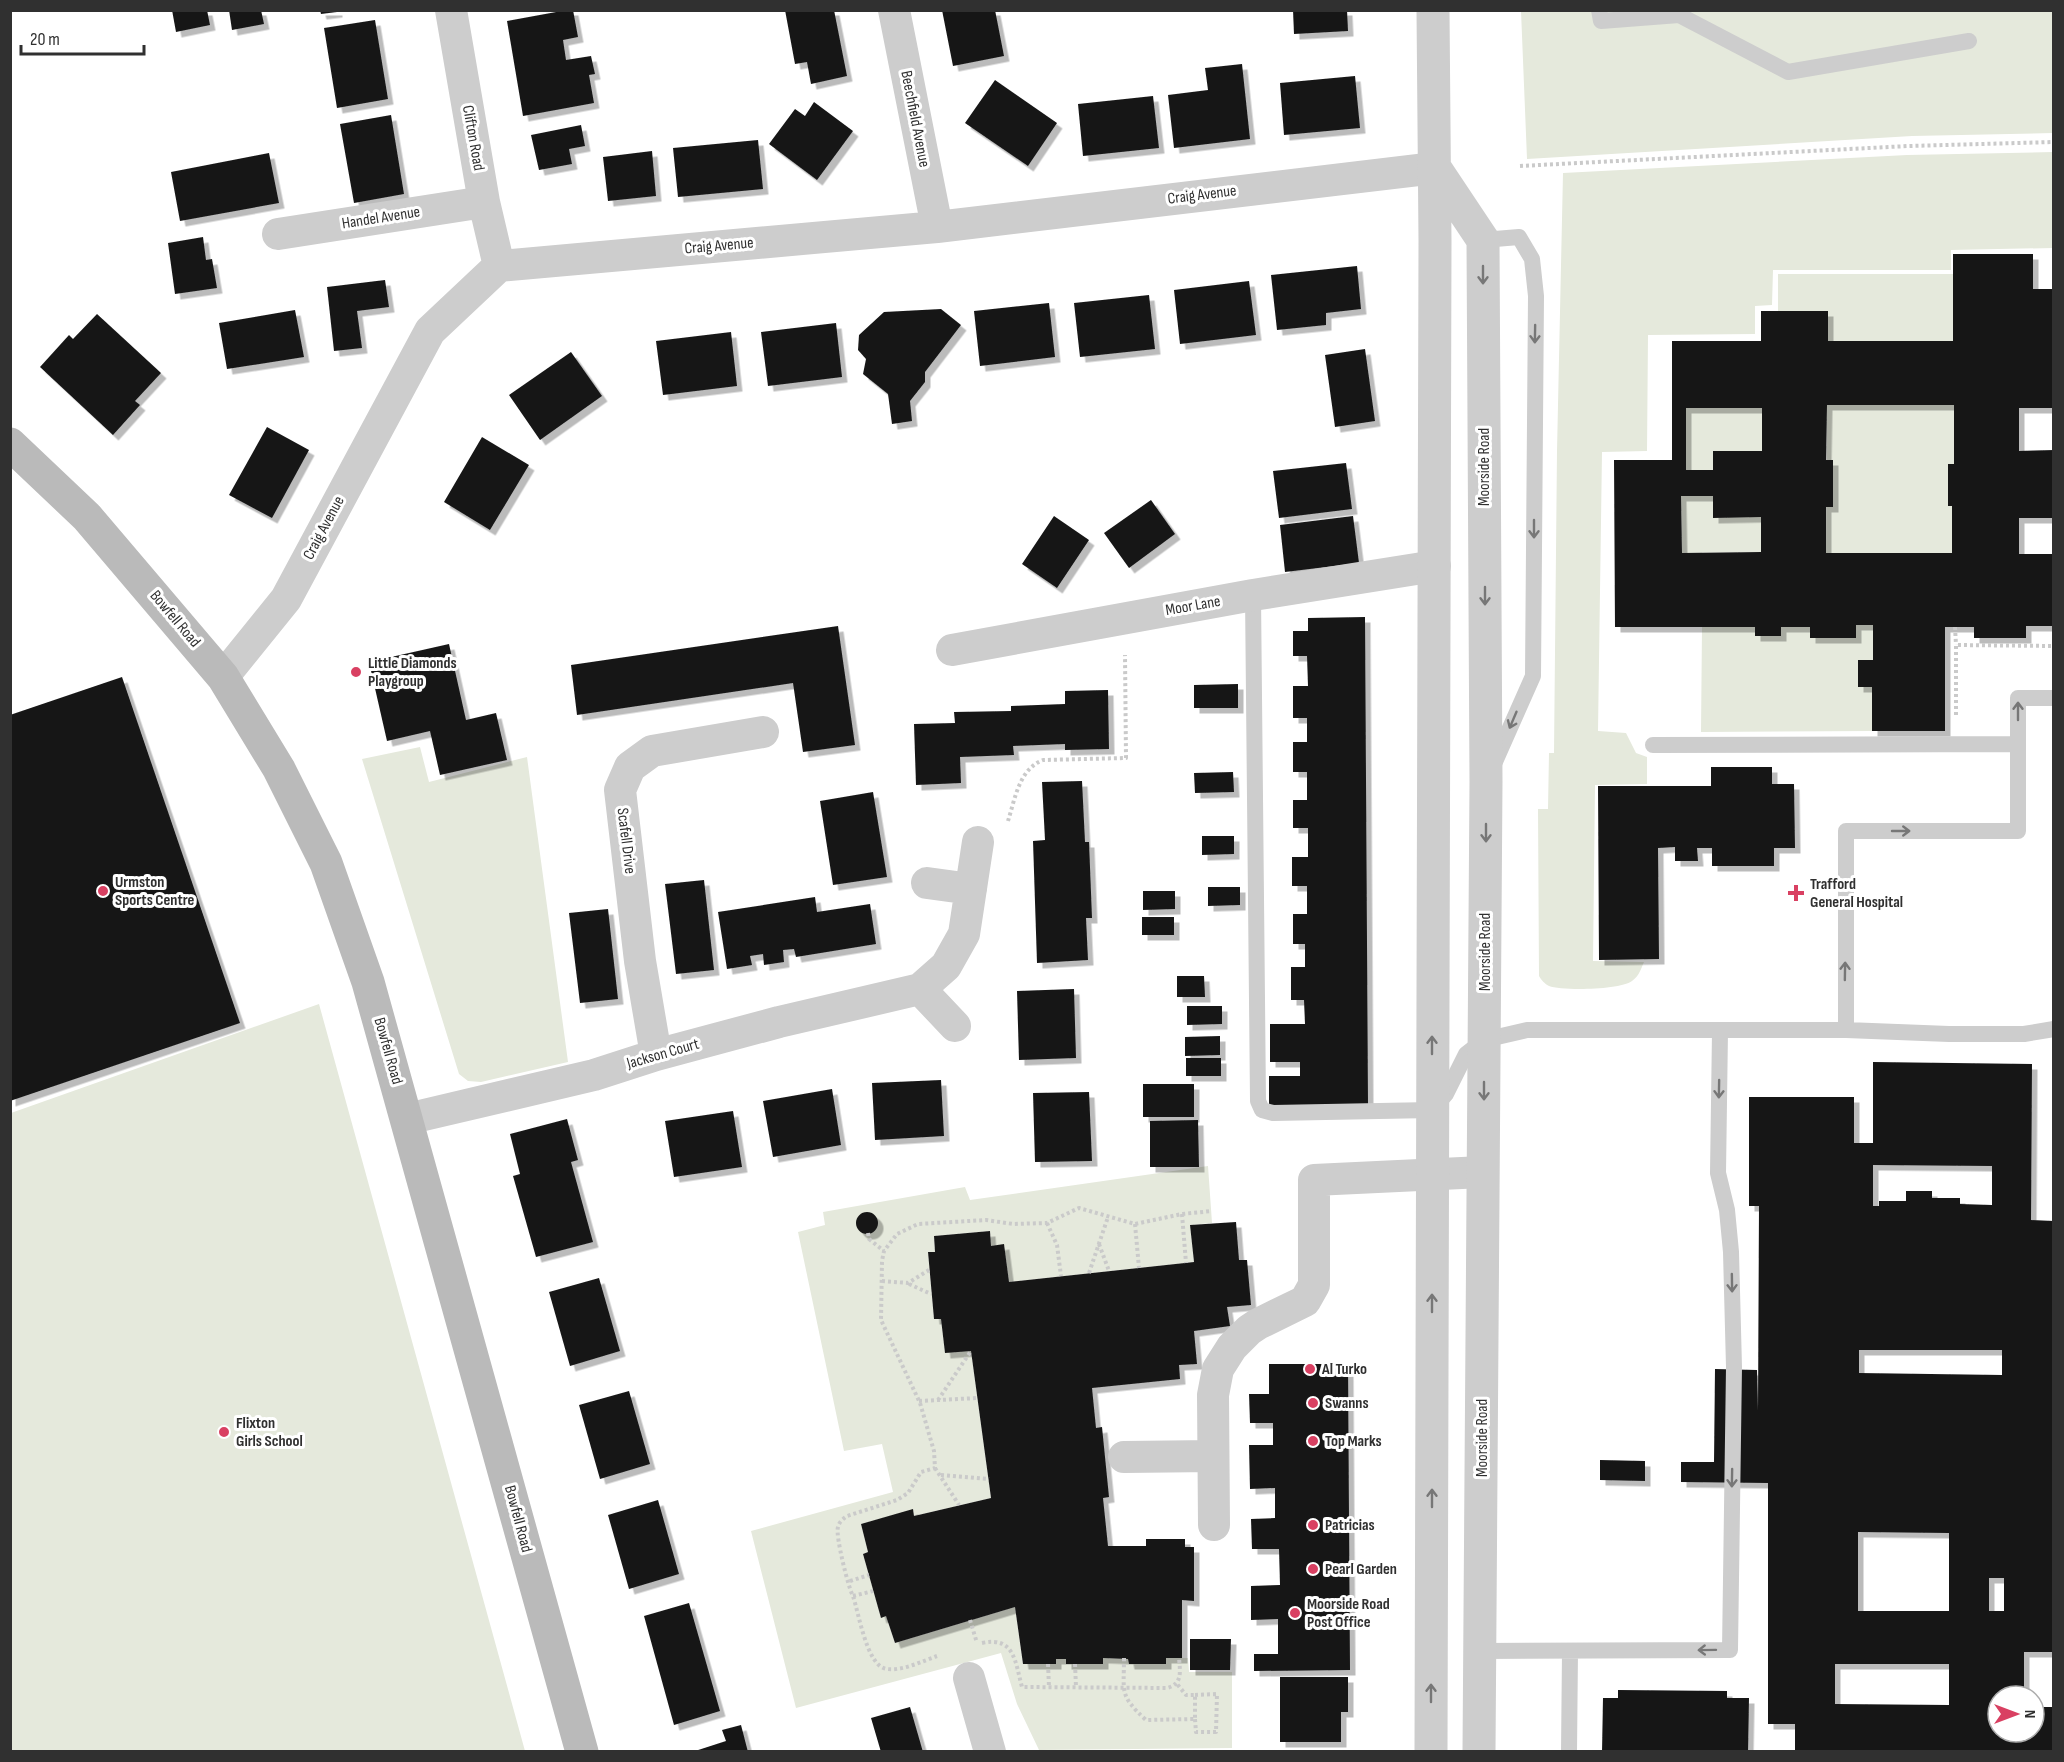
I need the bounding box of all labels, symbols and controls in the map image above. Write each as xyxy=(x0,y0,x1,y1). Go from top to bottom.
scale bar xyxy=(21,18,144,56)
text: 20 m xyxy=(30,29,60,50)
street label: Beechfield Avenue xyxy=(896,69,934,169)
street label: Clifton Road xyxy=(458,104,488,172)
street label: Craig Avenue xyxy=(1166,181,1238,209)
street label: Handel Avenue xyxy=(341,202,421,234)
street label: Craig Avenue xyxy=(684,234,754,258)
one-way arrow xyxy=(1477,264,1489,284)
one-way arrow xyxy=(1529,324,1541,343)
street label: Moorside Road xyxy=(1475,428,1494,506)
street label: Craig Avenue xyxy=(299,493,349,563)
one-way arrow xyxy=(1528,518,1540,538)
one-way arrow xyxy=(1479,585,1491,605)
street label: Bowfell Road xyxy=(146,587,204,651)
street label: Moor Lane xyxy=(1164,592,1222,620)
place label: Little Diamonds Playgroup xyxy=(368,654,457,691)
marker: Little Diamonds Playgroup xyxy=(349,665,363,679)
one-way arrow xyxy=(2012,702,2024,722)
one-way arrow xyxy=(1507,710,1518,728)
street label: Scafell Drive xyxy=(613,807,639,875)
one-way arrow xyxy=(1480,822,1492,842)
one-way arrow xyxy=(1890,825,1910,837)
place label: Urmston Sports Centre xyxy=(115,873,194,910)
place label: Trafford General Hospital xyxy=(1810,875,1903,912)
marker: Urmston Sports Centre xyxy=(96,884,110,898)
marker: Trafford General Hospital xyxy=(1787,884,1805,902)
street label: Moorside Road xyxy=(1476,913,1495,991)
one-way arrow xyxy=(1840,962,1851,982)
street label: Bowfell Road xyxy=(369,1015,407,1087)
street label: Jackson Court xyxy=(624,1035,701,1074)
one-way arrow xyxy=(1426,1036,1438,1056)
one-way arrow xyxy=(1713,1079,1725,1099)
one-way arrow xyxy=(1478,1080,1490,1100)
one-way arrow xyxy=(1726,1272,1738,1292)
one-way arrow xyxy=(1426,1294,1438,1314)
place label: Al Turko xyxy=(1321,1360,1367,1379)
marker: Al Turko xyxy=(1303,1362,1317,1376)
place label: Swanns xyxy=(1325,1394,1369,1413)
marker: Swanns xyxy=(1306,1396,1320,1410)
street label: Moorside Road xyxy=(1473,1399,1492,1477)
place label: Flixton Girls School xyxy=(236,1414,303,1451)
marker: Flixton Girls School xyxy=(217,1425,231,1439)
place label: Top Marks xyxy=(1325,1432,1382,1451)
marker: Top Marks xyxy=(1306,1434,1320,1448)
one-way arrow xyxy=(1727,1467,1738,1487)
street label: Bowfell Road xyxy=(500,1483,536,1555)
one-way arrow xyxy=(1426,1489,1437,1509)
place label: Patricias xyxy=(1325,1516,1375,1535)
marker: Patricias xyxy=(1306,1518,1320,1532)
place label: Pearl Garden xyxy=(1325,1560,1397,1579)
marker: Pearl Garden xyxy=(1306,1562,1320,1576)
place label: Moorside Road Post Office xyxy=(1307,1595,1390,1632)
marker: Moorside Road Post Office xyxy=(1288,1606,1302,1620)
one-way arrow xyxy=(1697,1644,1717,1656)
one-way arrow xyxy=(1425,1684,1437,1704)
north arrow xyxy=(1986,1684,2046,1744)
text: N xyxy=(2020,1710,2039,1718)

